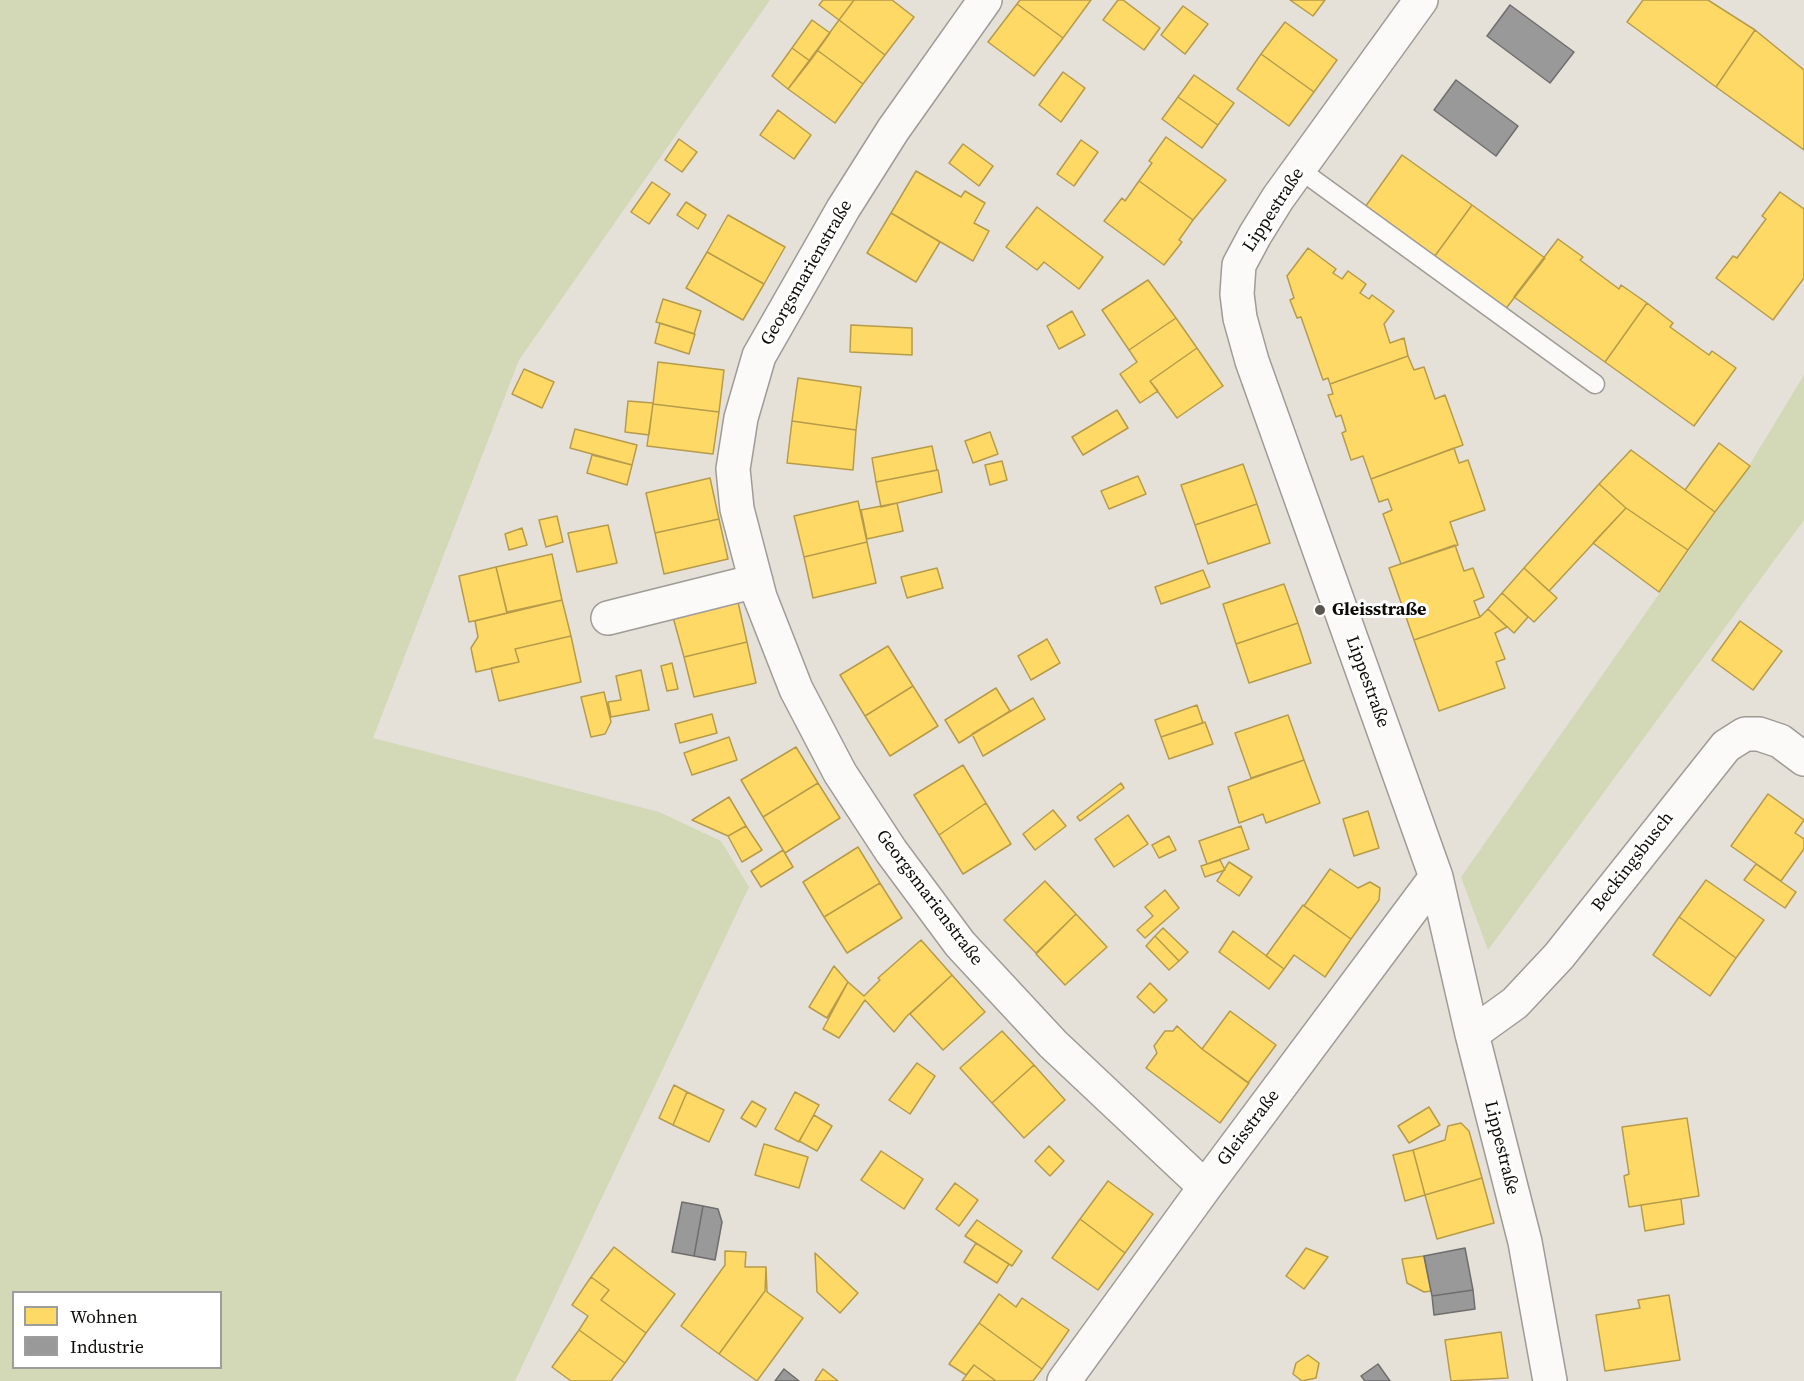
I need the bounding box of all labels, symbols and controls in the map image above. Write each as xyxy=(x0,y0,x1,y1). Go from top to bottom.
street label: Lippestraße xyxy=(1239,164,1309,256)
street label: Georgsmarienstraße xyxy=(757,196,857,350)
place label: Gleisstraße xyxy=(1332,599,1426,621)
marker: Gleisstraße xyxy=(1313,603,1327,617)
street label: Lippestraße xyxy=(1340,633,1394,731)
street label: Beckingsbusch xyxy=(1588,808,1678,916)
street label: Georgsmarienstraße xyxy=(871,826,987,970)
street label: Gleisstraße xyxy=(1213,1086,1285,1170)
street label: Lippestraße xyxy=(1479,1099,1523,1197)
legend xyxy=(12,1291,222,1369)
text: Wohnen xyxy=(70,1304,138,1329)
text: Industrie xyxy=(70,1334,144,1359)

